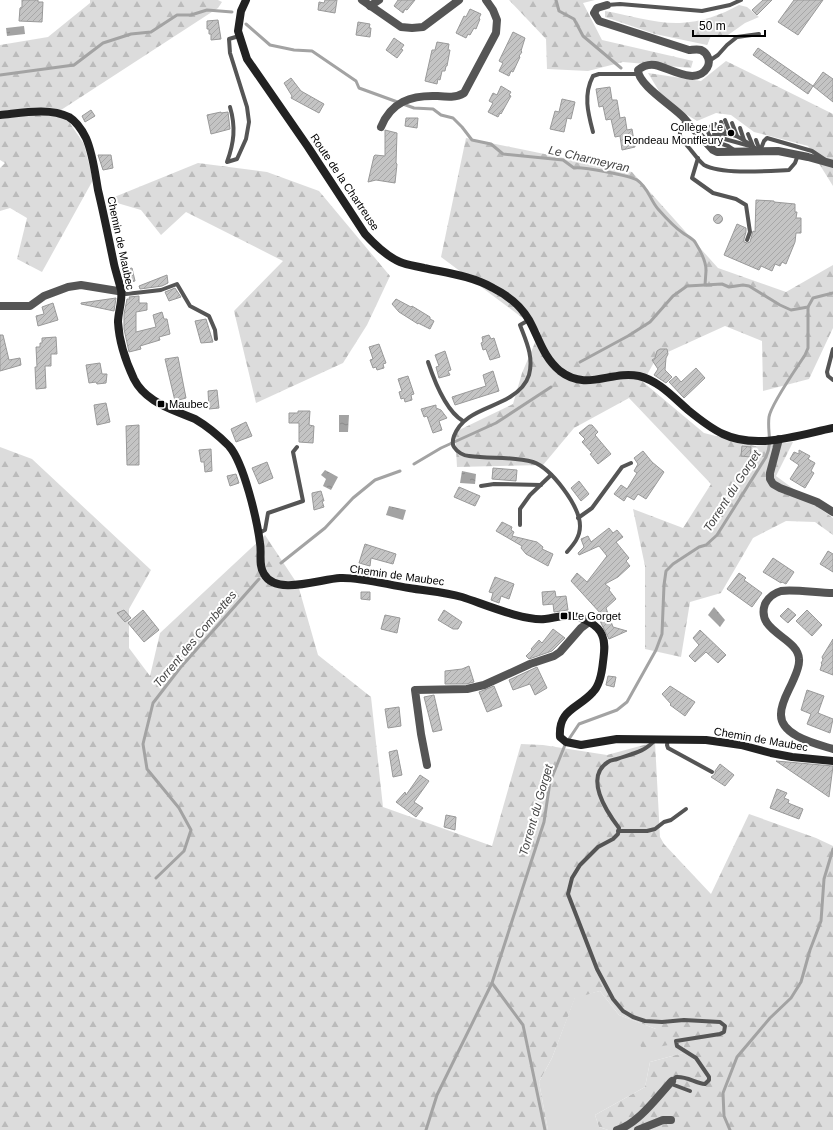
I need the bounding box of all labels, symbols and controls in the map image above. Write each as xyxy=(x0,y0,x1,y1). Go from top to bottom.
scale bar xyxy=(693,12,765,38)
text: 50 m xyxy=(699,19,726,33)
place label: Collège Le Rondeau Montfleury xyxy=(624,121,723,146)
marker: Collège Le Rondeau Montfleury xyxy=(726,128,736,138)
street label: Route de la Chartreuse xyxy=(308,131,382,233)
water label: Le Charmeyran xyxy=(547,143,631,175)
street label: Chemin de Maubec xyxy=(105,195,137,291)
place label: Maubec xyxy=(169,398,209,410)
marker: Maubec xyxy=(156,399,166,409)
water label: Torrent du Gorget xyxy=(700,447,764,534)
street label: Chemin de Maubec xyxy=(349,562,446,588)
water label: Torrent des Combettes xyxy=(151,588,239,690)
place label: Le Gorget xyxy=(572,610,621,622)
marker: Le Gorget xyxy=(559,611,569,621)
street label: Chemin de Maubec xyxy=(713,725,809,753)
water label: Torrent du Gorget xyxy=(516,762,556,857)

